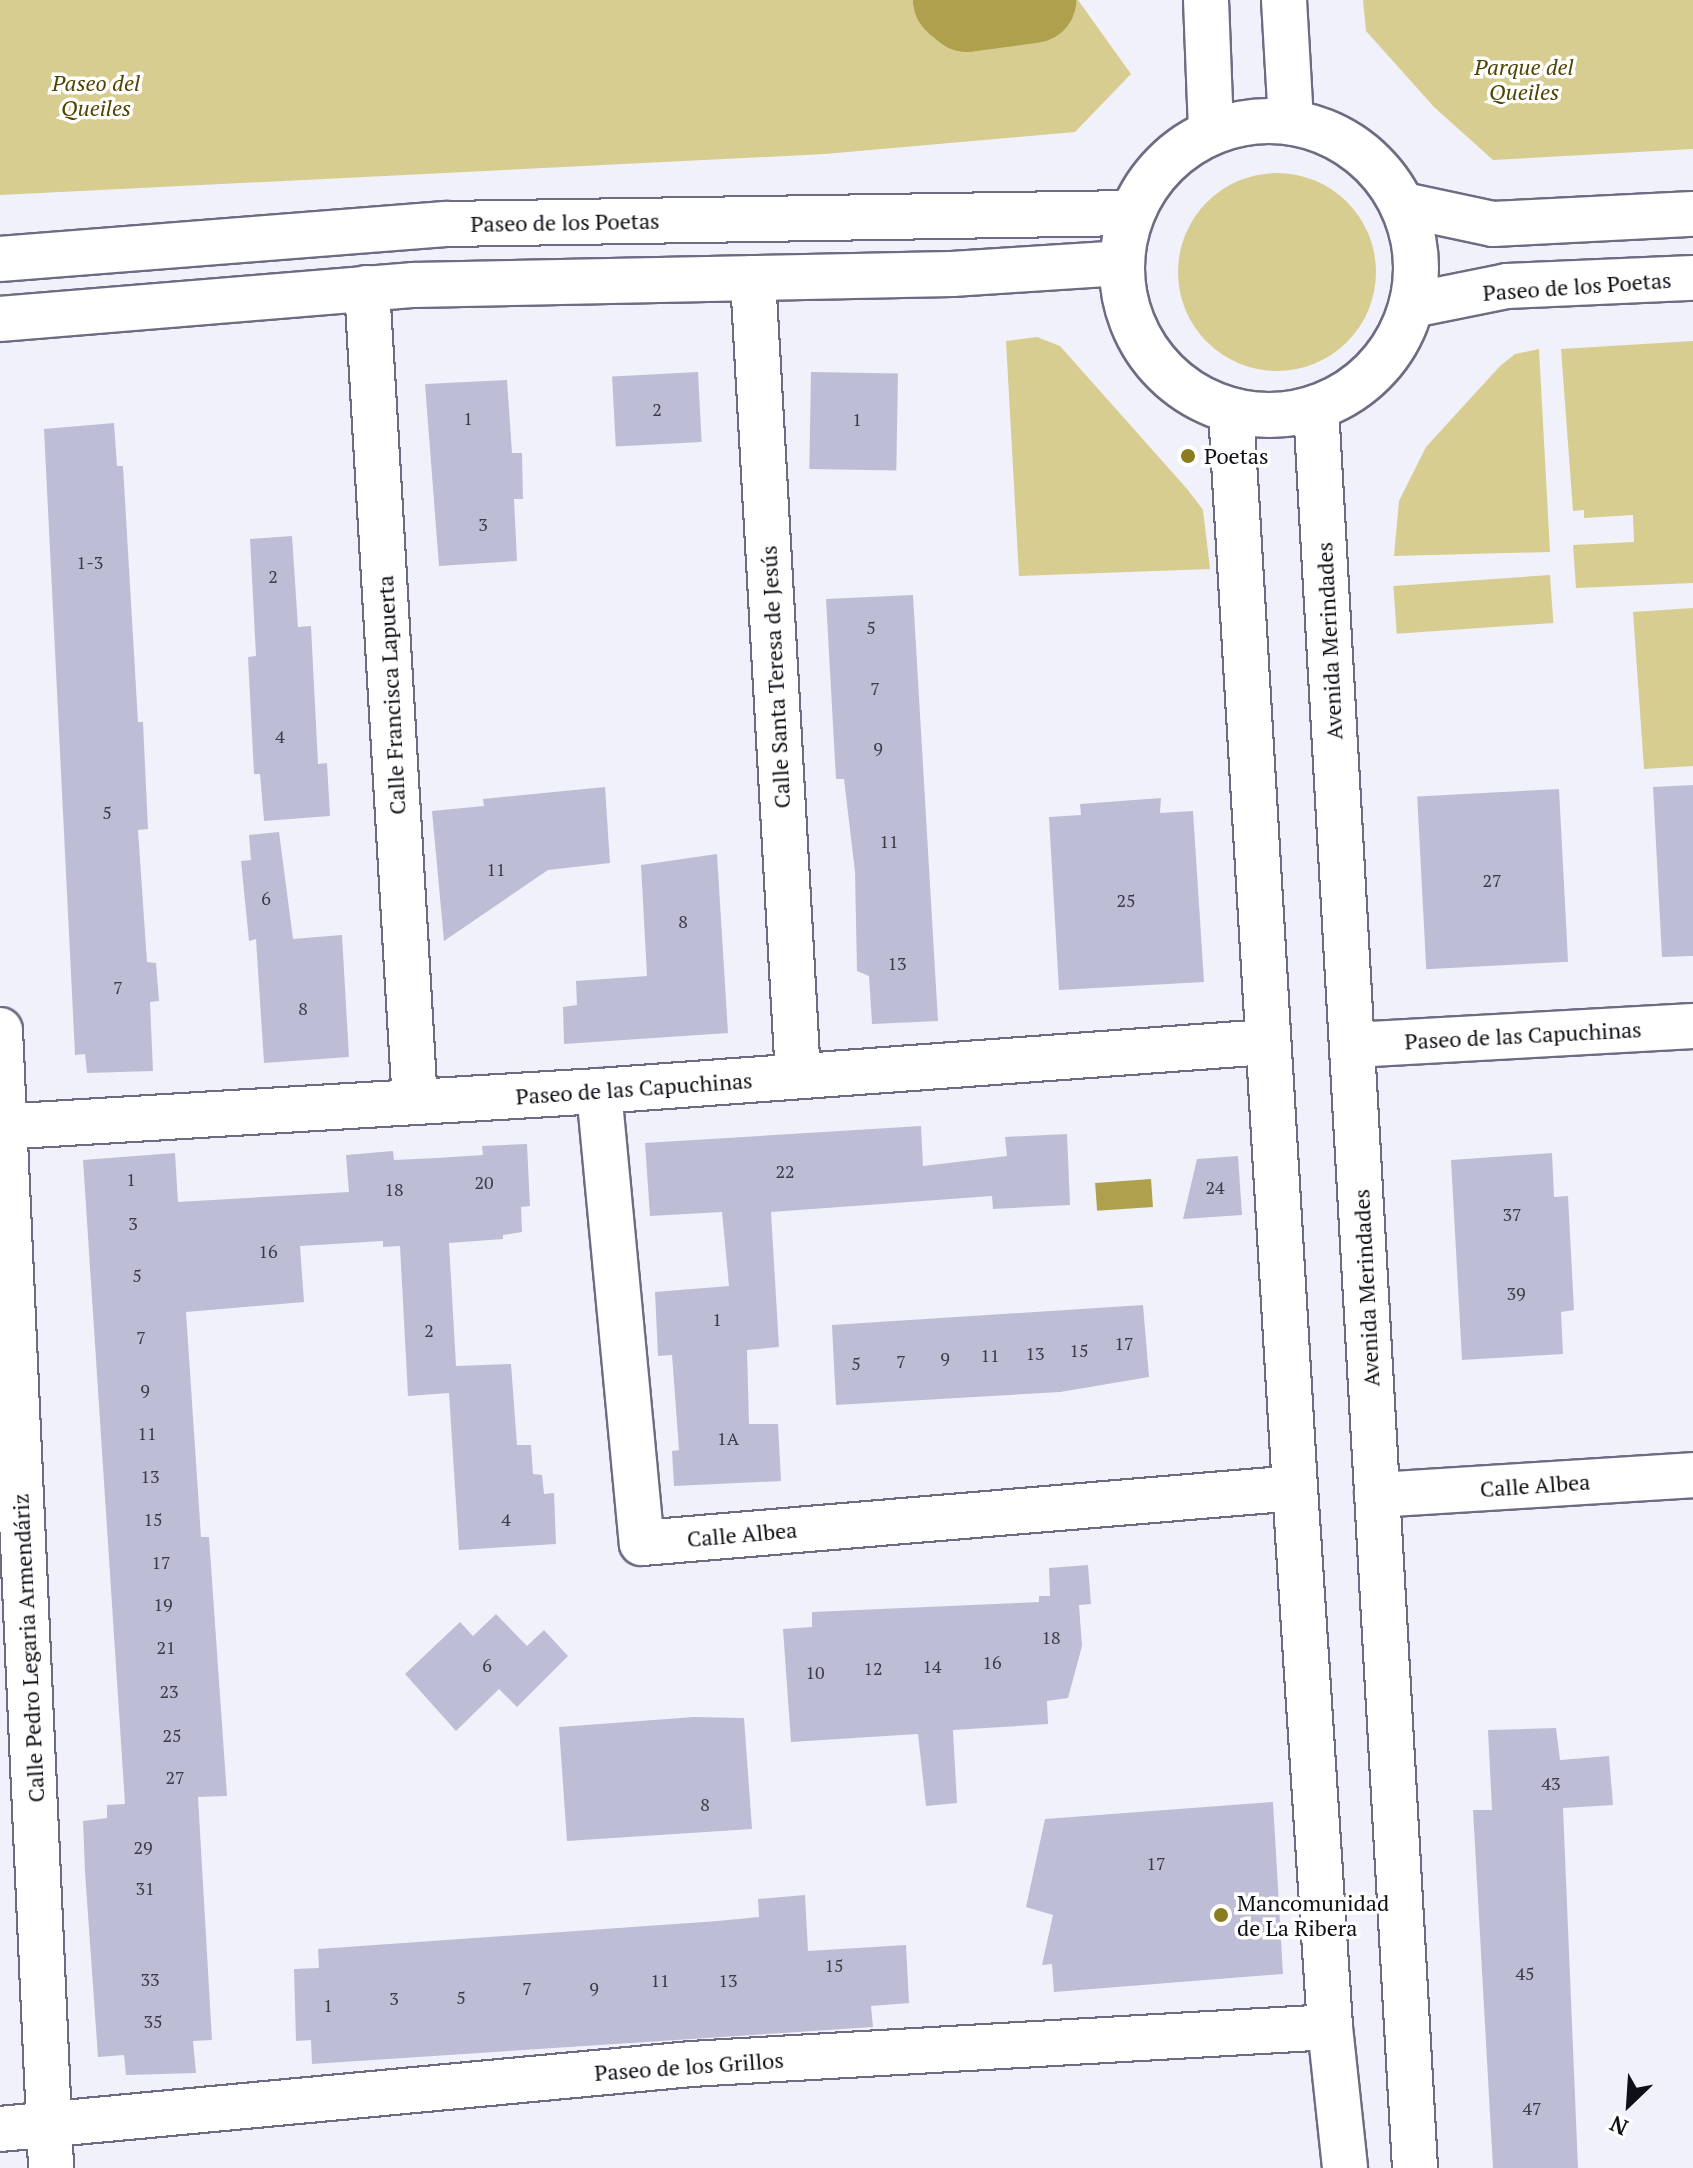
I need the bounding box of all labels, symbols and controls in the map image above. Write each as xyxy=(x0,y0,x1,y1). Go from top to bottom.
park label: Parque del Queiles xyxy=(1474,53,1574,104)
park label: Paseo del Queiles xyxy=(52,69,140,120)
street label: Paseo de los Poetas xyxy=(470,207,660,237)
street label: Paseo de los Poetas xyxy=(1482,266,1672,306)
house number: 2 xyxy=(652,398,662,420)
house number: 1 xyxy=(463,407,473,429)
house number: 1 xyxy=(852,408,862,430)
place label: Poetas xyxy=(1204,443,1268,469)
marker: Poetas xyxy=(1179,447,1197,465)
house number: 3 xyxy=(478,513,488,535)
street label: Avenida Merindades xyxy=(1311,541,1347,741)
street label: Calle Santa Teresa de Jesús xyxy=(755,545,795,809)
house number: 1-3 xyxy=(77,551,103,573)
house number: 2 xyxy=(268,565,278,587)
street label: Calle Francisca Lapuerta xyxy=(372,575,410,815)
house number: 5 xyxy=(866,616,876,638)
house number: 7 xyxy=(870,677,880,699)
house number: 4 xyxy=(275,725,285,747)
house number: 9 xyxy=(873,737,883,759)
house number: 5 xyxy=(102,801,112,823)
house number: 11 xyxy=(879,830,899,852)
house number: 11 xyxy=(486,858,506,880)
house number: 27 xyxy=(1482,869,1502,891)
house number: 6 xyxy=(261,887,271,909)
house number: 25 xyxy=(1116,889,1136,911)
house number: 8 xyxy=(678,910,688,932)
house number: 13 xyxy=(887,952,907,974)
house number: 7 xyxy=(113,976,123,998)
house number: 8 xyxy=(298,997,308,1019)
street label: Paseo de las Capuchinas xyxy=(1404,1016,1642,1054)
street label: Paseo de las Capuchinas xyxy=(515,1067,753,1109)
house number: 22 xyxy=(775,1160,795,1182)
house number: 1 xyxy=(126,1168,136,1190)
house number: 20 xyxy=(474,1171,494,1193)
house number: 24 xyxy=(1205,1176,1225,1198)
house number: 18 xyxy=(384,1178,404,1200)
street label: Avenida Merindades xyxy=(1348,1188,1384,1388)
house number: 37 xyxy=(1502,1203,1522,1225)
house number: 3 xyxy=(128,1212,138,1234)
house number: 16 xyxy=(258,1240,278,1262)
house number: 5 xyxy=(132,1264,142,1286)
house number: 39 xyxy=(1506,1282,1526,1304)
house number: 1 xyxy=(712,1308,722,1330)
house number: 2 xyxy=(424,1319,434,1341)
house number: 7 xyxy=(136,1326,146,1348)
house number: 17 xyxy=(1114,1332,1134,1354)
house number: 15 xyxy=(1069,1339,1089,1361)
house number: 13 xyxy=(1025,1342,1045,1364)
house number: 11 xyxy=(980,1344,1000,1366)
house number: 9 xyxy=(940,1347,950,1369)
house number: 7 xyxy=(896,1350,906,1372)
house number: 5 xyxy=(851,1352,861,1374)
house number: 9 xyxy=(140,1379,150,1401)
house number: 11 xyxy=(137,1422,157,1444)
house number: 1A xyxy=(717,1427,739,1449)
house number: 13 xyxy=(140,1465,160,1487)
street label: Calle Albea xyxy=(1479,1468,1591,1502)
street label: Calle Pedro Legaria Armendáriz xyxy=(7,1493,49,1803)
house number: 15 xyxy=(143,1508,163,1530)
house number: 4 xyxy=(501,1508,511,1530)
street label: Calle Albea xyxy=(686,1516,798,1552)
house number: 17 xyxy=(151,1551,171,1573)
house number: 19 xyxy=(153,1593,173,1615)
house number: 18 xyxy=(1041,1626,1061,1648)
house number: 21 xyxy=(156,1636,176,1658)
house number: 16 xyxy=(982,1651,1002,1673)
house number: 6 xyxy=(482,1654,492,1676)
house number: 14 xyxy=(922,1655,942,1677)
house number: 12 xyxy=(863,1657,883,1679)
house number: 10 xyxy=(805,1661,825,1683)
house number: 23 xyxy=(159,1680,179,1702)
house number: 25 xyxy=(162,1724,182,1746)
house number: 27 xyxy=(165,1766,185,1788)
house number: 43 xyxy=(1541,1772,1561,1794)
house number: 8 xyxy=(700,1793,710,1815)
house number: 29 xyxy=(133,1836,153,1858)
house number: 17 xyxy=(1146,1852,1166,1874)
house number: 31 xyxy=(135,1877,155,1899)
place label: Mancomunidad de La Ribera xyxy=(1237,1889,1389,1940)
marker: Mancomunidad de La Ribera xyxy=(1212,1906,1230,1924)
house number: 15 xyxy=(824,1954,844,1976)
house number: 45 xyxy=(1515,1962,1535,1984)
house number: 33 xyxy=(140,1968,160,1990)
house number: 11 xyxy=(650,1969,670,1991)
house number: 13 xyxy=(718,1969,738,1991)
house number: 7 xyxy=(522,1977,532,1999)
house number: 9 xyxy=(589,1977,599,1999)
house number: 5 xyxy=(456,1986,466,2008)
house number: 3 xyxy=(389,1987,399,2009)
house number: 1 xyxy=(323,1994,333,2016)
house number: 35 xyxy=(143,2010,163,2032)
street label: Paseo de los Grillos xyxy=(593,2046,785,2086)
north arrow xyxy=(1589,2064,1669,2144)
house number: 47 xyxy=(1522,2097,1542,2119)
text: N xyxy=(1605,2110,1632,2143)

